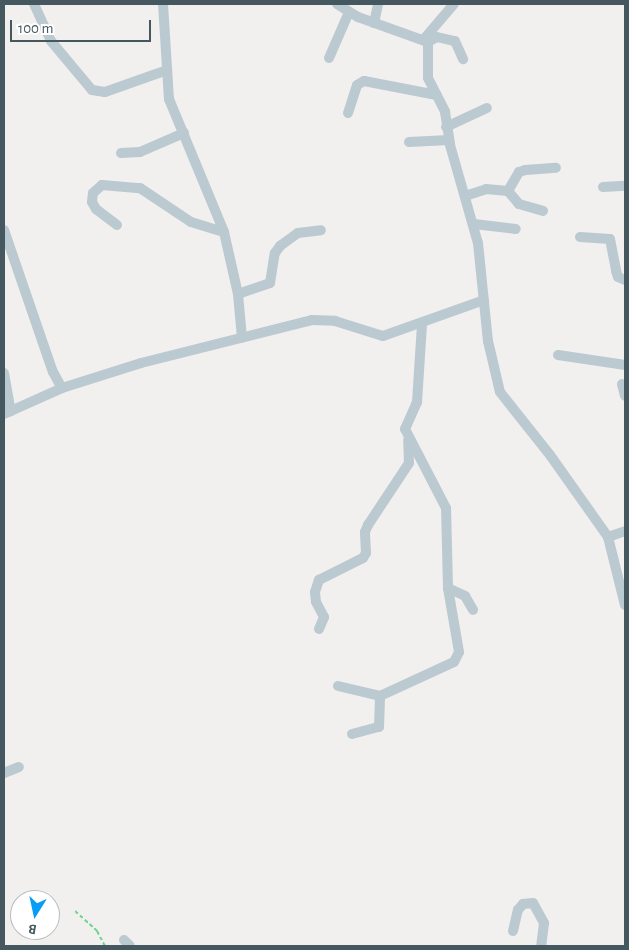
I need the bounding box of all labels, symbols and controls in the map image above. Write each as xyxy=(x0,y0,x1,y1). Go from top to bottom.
scale bar xyxy=(12,10,154,42)
text: 100 m xyxy=(18,21,53,36)
north arrow xyxy=(10,890,60,940)
text: B xyxy=(27,921,38,936)

